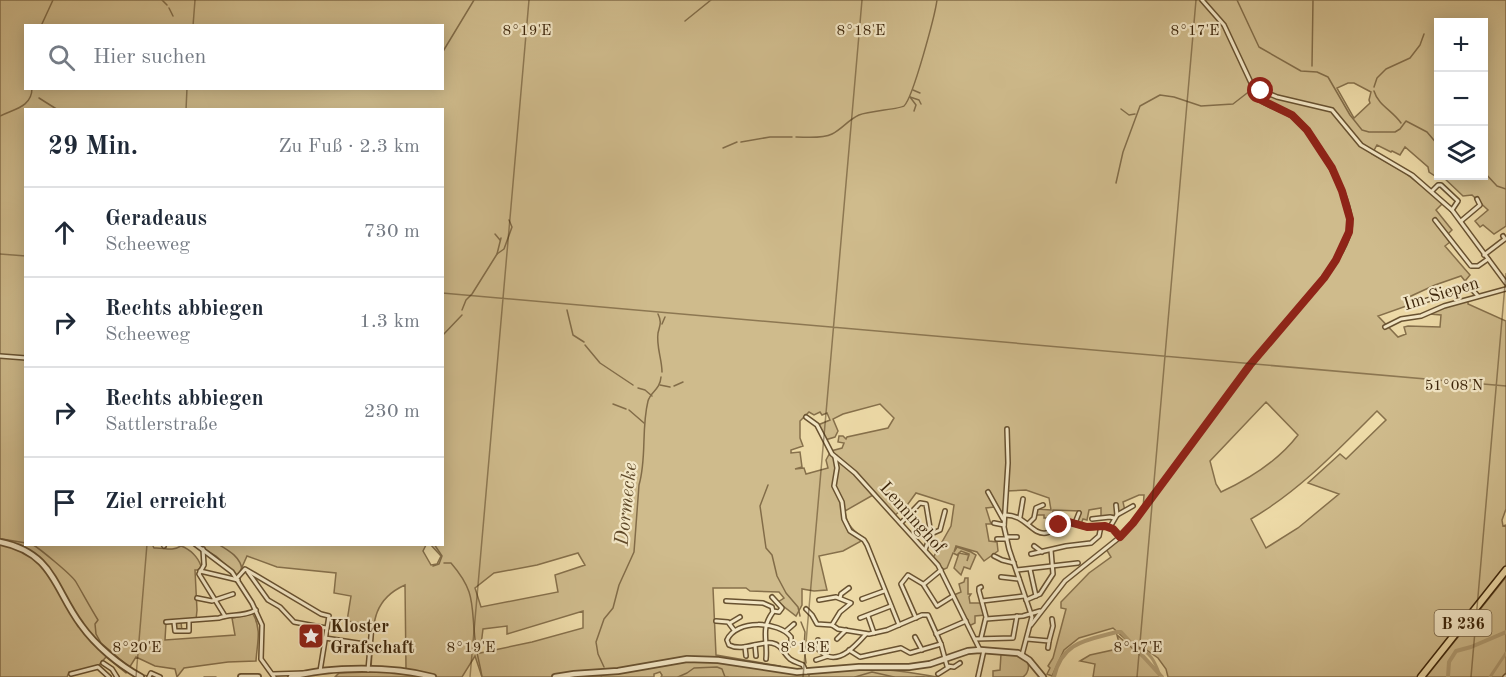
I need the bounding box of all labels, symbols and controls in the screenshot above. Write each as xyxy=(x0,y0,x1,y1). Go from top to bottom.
map controls xyxy=(1434,18,1488,180)
button: + xyxy=(1434,18,1488,72)
search box xyxy=(24,24,444,90)
text: 8°19'E xyxy=(503,24,551,39)
text: 8°18'E xyxy=(837,24,885,39)
text: 8°17'E xyxy=(1171,24,1219,39)
icon: search xyxy=(45,41,78,74)
text: Hier suchen xyxy=(93,46,206,68)
button: − xyxy=(1434,72,1488,126)
route start xyxy=(1247,77,1273,103)
button: layers xyxy=(1434,126,1488,180)
text: 29 Min. xyxy=(48,134,138,160)
text: Zu Fuß · 2.3 km xyxy=(278,137,420,157)
text: Geradeaus xyxy=(105,208,207,230)
icon: ahead xyxy=(48,216,81,249)
text: 730 m xyxy=(364,222,420,242)
text: Scheeweg xyxy=(105,235,190,255)
street label: Im Siepen xyxy=(1401,274,1482,314)
text: Rechts abbiegen xyxy=(105,298,264,320)
icon: right xyxy=(48,306,81,339)
text: 1.3 km xyxy=(359,312,420,332)
text: Scheeweg xyxy=(105,325,190,345)
text: 51°08'N xyxy=(1425,379,1484,394)
text: Rechts abbiegen xyxy=(105,388,264,410)
icon: right xyxy=(48,396,81,429)
text: 230 m xyxy=(364,402,420,422)
text: Sattlerstraße xyxy=(105,415,218,435)
water label: Dormecke xyxy=(613,462,641,548)
street label: Lenninghof xyxy=(876,479,949,557)
icon: arrive xyxy=(48,486,81,519)
text: Ziel erreicht xyxy=(105,491,226,513)
route end xyxy=(1045,511,1071,537)
road number: B 236 xyxy=(1434,610,1492,636)
place label: Kloster Grafschaft xyxy=(330,618,415,657)
place icon: Kloster Grafschaft xyxy=(296,621,326,651)
text: 8°20'E xyxy=(113,641,161,656)
text: 8°19'E xyxy=(447,641,495,656)
text: 8°18'E xyxy=(781,641,829,656)
text: 8°17'E xyxy=(1114,641,1162,656)

